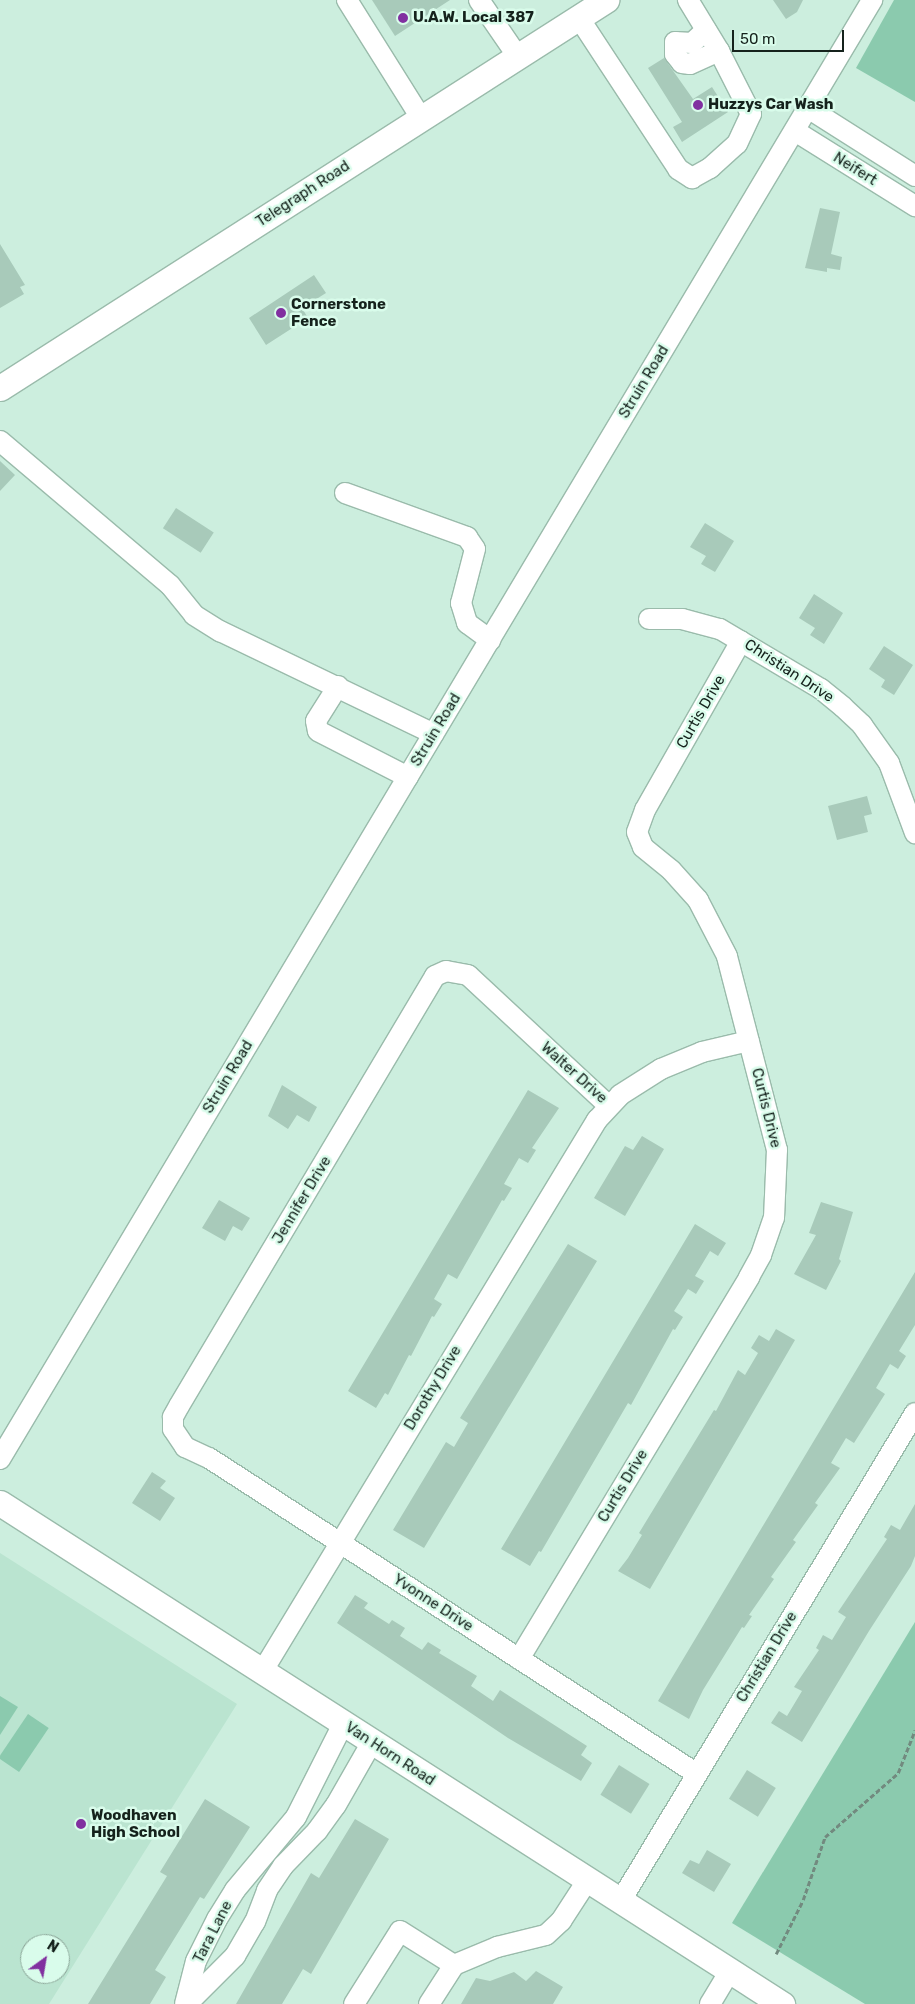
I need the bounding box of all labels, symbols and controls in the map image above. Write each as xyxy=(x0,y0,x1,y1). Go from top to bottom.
place label: U.A.W. Local 387 xyxy=(413,9,534,27)
marker: U.A.W. Local 387 xyxy=(397,12,409,24)
scale bar xyxy=(735,20,848,52)
text: 50 m xyxy=(740,30,775,48)
place label: Huzzys Car Wash xyxy=(708,96,834,114)
marker: Huzzys Car Wash xyxy=(692,99,704,111)
street label: Neifert xyxy=(830,149,880,189)
street label: Telegraph Road xyxy=(253,157,353,231)
place label: Cornerstone Fence xyxy=(291,295,386,330)
marker: Cornerstone Fence xyxy=(275,307,287,319)
street label: Struin Road xyxy=(615,342,673,422)
street label: Christian Drive xyxy=(741,635,837,707)
street label: Curtis Drive xyxy=(673,672,729,752)
street label: Struin Road xyxy=(407,690,465,770)
street label: Struin Road xyxy=(199,1037,257,1117)
street label: Walter Drive xyxy=(537,1038,611,1108)
street label: Curtis Drive xyxy=(747,1066,785,1150)
street label: Jennifer Drive xyxy=(269,1153,335,1247)
street label: Dorothy Drive xyxy=(401,1342,465,1434)
street label: Curtis Drive xyxy=(594,1446,652,1526)
street label: Yvonne Drive xyxy=(390,1570,476,1636)
street label: Christian Drive xyxy=(733,1608,801,1706)
street label: Van Horn Road xyxy=(342,1718,438,1790)
place label: Woodhaven High School xyxy=(91,1806,180,1841)
marker: Woodhaven High School xyxy=(75,1818,87,1830)
street label: Tara Lane xyxy=(190,1898,236,1966)
north arrow xyxy=(20,1934,70,1984)
text: N xyxy=(44,1937,61,1957)

